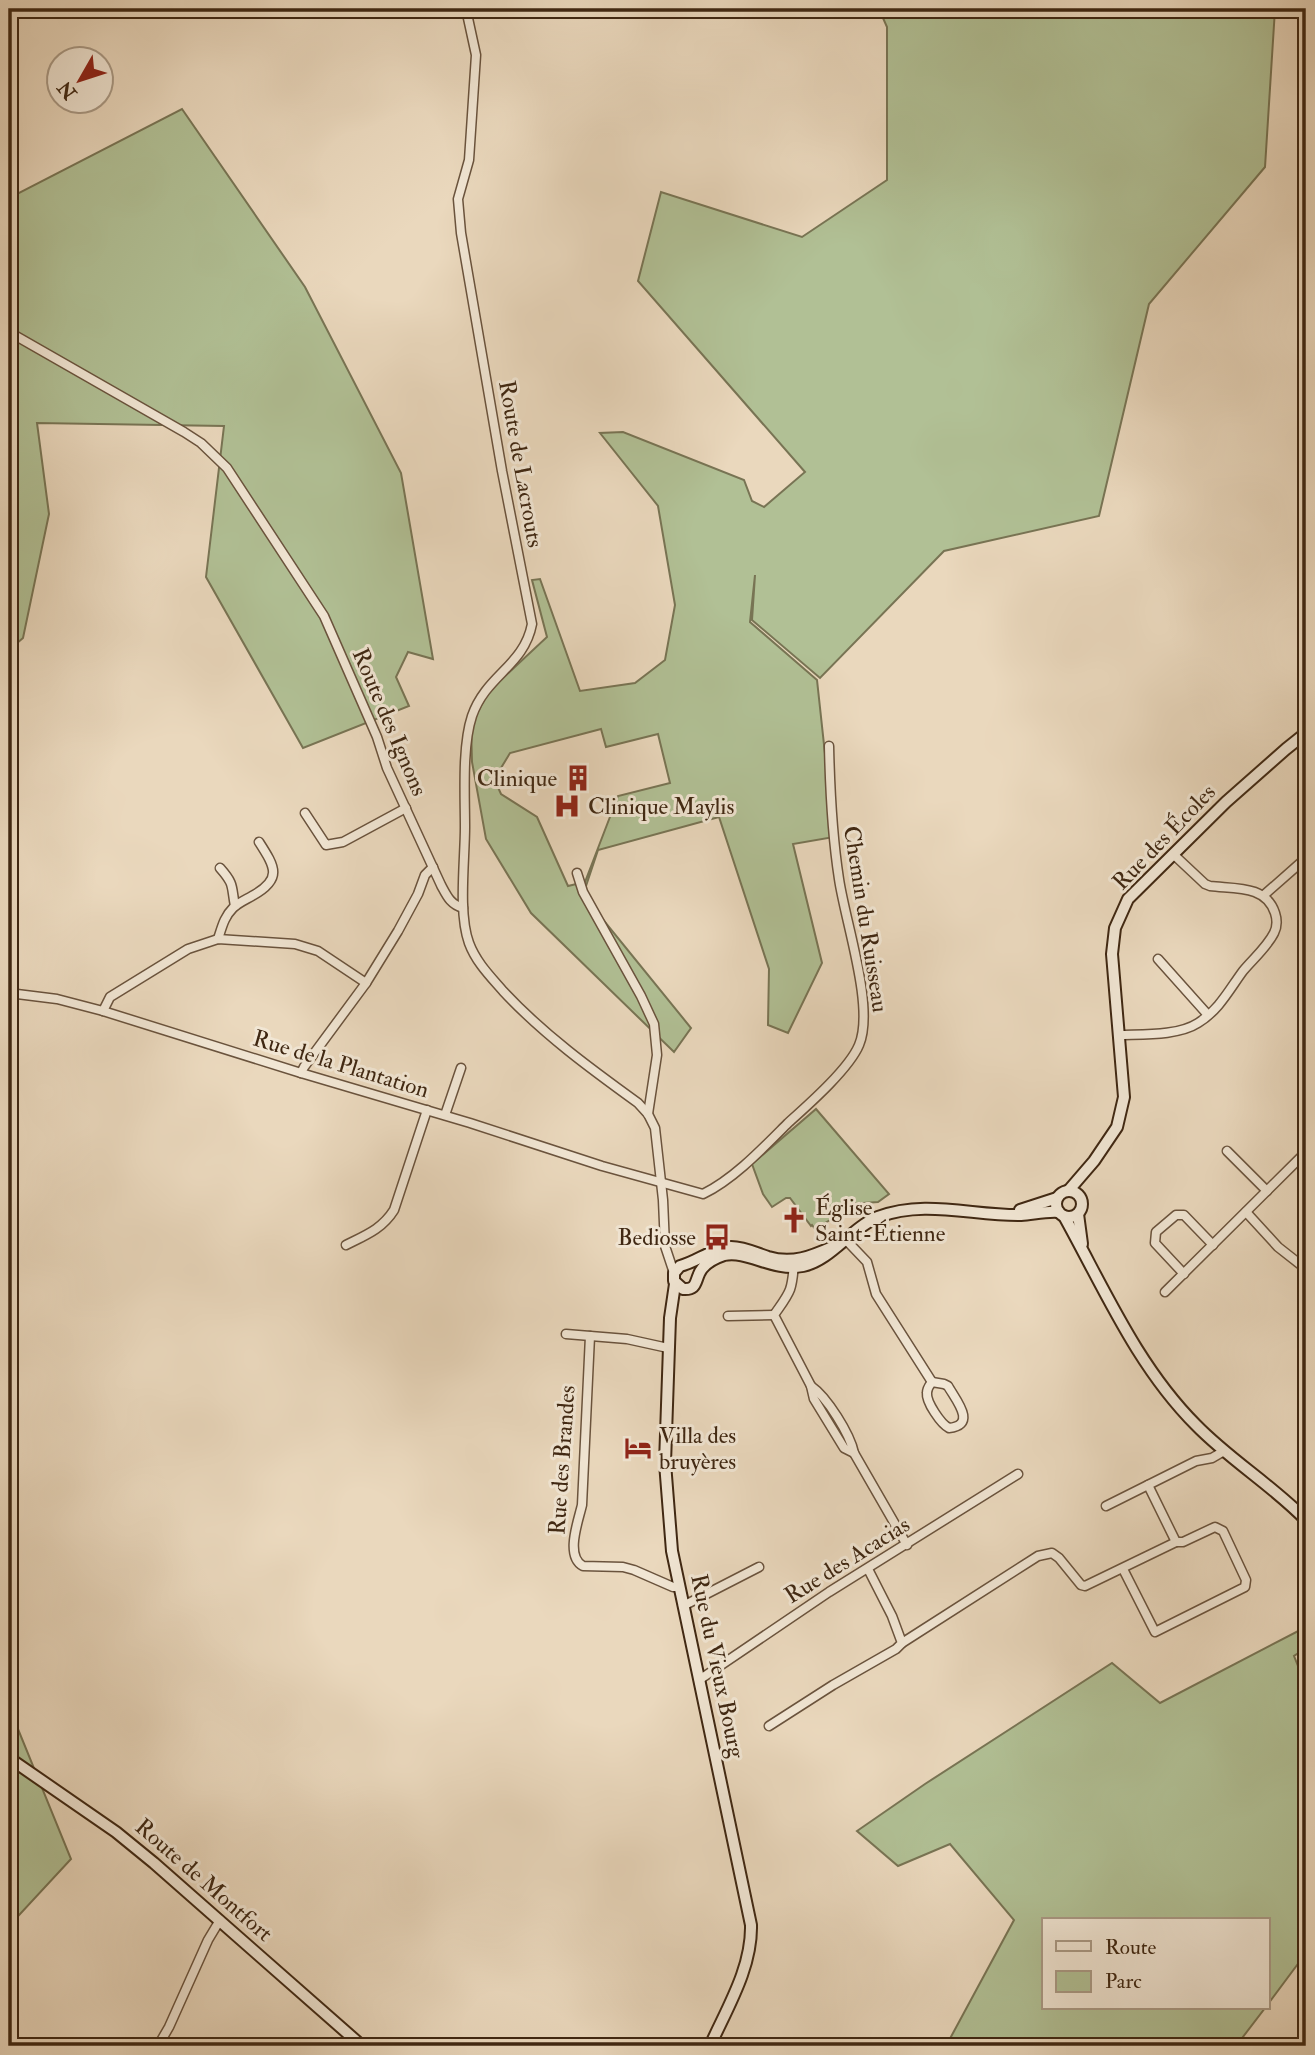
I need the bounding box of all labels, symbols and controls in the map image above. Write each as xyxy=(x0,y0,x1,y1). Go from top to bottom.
north arrow xyxy=(46,46,116,116)
text: N xyxy=(52,75,83,105)
street label: Route de Lacrouts xyxy=(492,378,550,550)
street label: Route des Ignons xyxy=(346,644,434,800)
building icon: Clinique xyxy=(563,763,593,793)
place label: Clinique xyxy=(477,764,557,793)
street label: Rue des Écoles xyxy=(1106,778,1222,896)
hospital icon: Clinique Maylis xyxy=(552,791,582,821)
place label: Clinique Maylis xyxy=(588,792,734,821)
street label: Chemin du Ruisseau xyxy=(837,824,895,1014)
street label: Rue de la Plantation xyxy=(250,1023,433,1105)
place label: Église Saint-Étienne xyxy=(815,1193,946,1248)
church icon: Église Saint-Étienne xyxy=(779,1205,809,1235)
bus stop icon: Bediosse xyxy=(702,1222,732,1252)
place label: Bediosse xyxy=(618,1223,696,1252)
street label: Rue des Brandes xyxy=(542,1384,582,1536)
place label: Villa des bruyères xyxy=(659,1421,736,1476)
hotel icon: Villa des bruyères xyxy=(623,1433,653,1463)
street label: Rue des Acacias xyxy=(779,1510,915,1610)
street label: Rue du Vieux Bourg xyxy=(684,1571,752,1761)
street label: Route de Montfort xyxy=(129,1812,279,1948)
legend xyxy=(1042,1918,1270,2010)
text: Route xyxy=(1105,1934,1157,1961)
text: Parc xyxy=(1105,1968,1142,1995)

